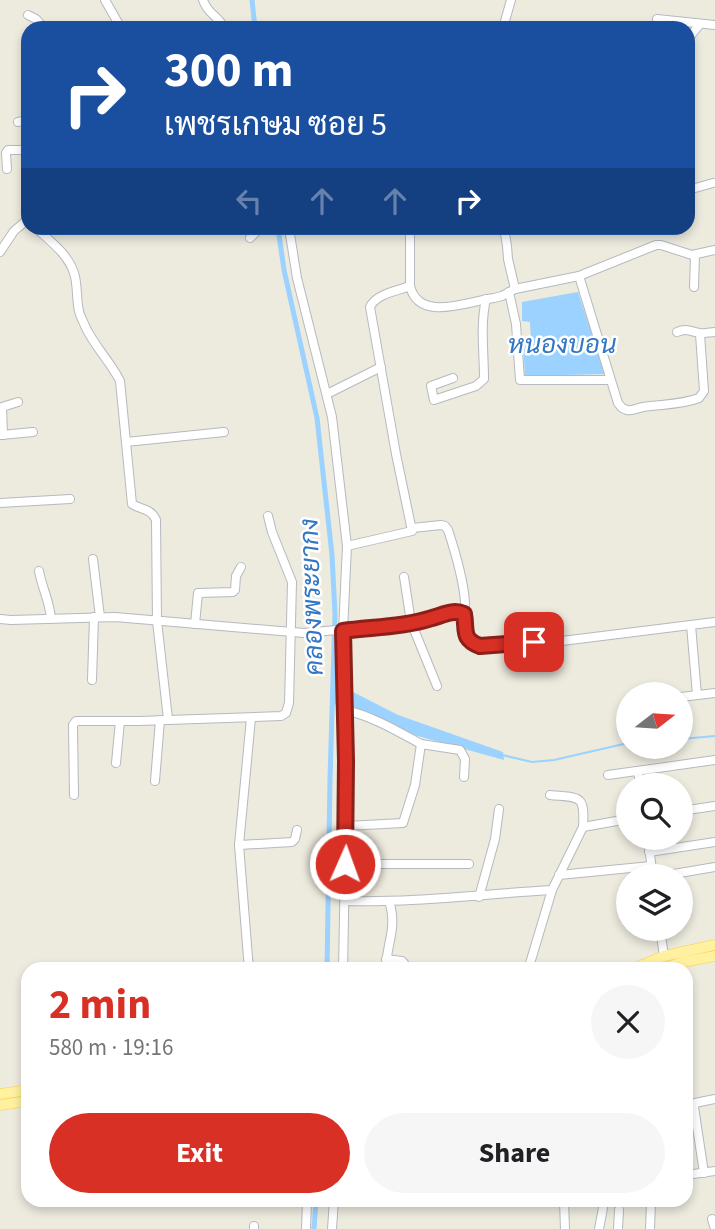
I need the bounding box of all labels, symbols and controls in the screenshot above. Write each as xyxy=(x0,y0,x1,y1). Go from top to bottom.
text: 300 m xyxy=(164,36,293,106)
icon: right xyxy=(49,49,140,140)
text: เพชรเกษม ซอย 5 xyxy=(164,102,387,148)
icon: left xyxy=(230,182,268,220)
icon: ahead xyxy=(303,182,341,220)
icon: ahead xyxy=(376,182,414,220)
icon: right xyxy=(449,182,487,220)
water label: หนองบอน xyxy=(508,326,617,363)
water label: คลองพระยากง xyxy=(290,518,333,676)
pin xyxy=(504,612,564,672)
icon: arrive xyxy=(515,623,553,661)
north arrow xyxy=(616,682,693,760)
map controls xyxy=(616,682,693,941)
button: search xyxy=(616,773,693,850)
position arrow xyxy=(308,827,382,901)
button: layers xyxy=(616,864,693,941)
text: 2 min xyxy=(49,975,151,1035)
button: close xyxy=(591,985,665,1059)
text: 580 m · 19:16 xyxy=(49,1031,173,1064)
button: Exit xyxy=(49,1113,350,1193)
button: Share xyxy=(364,1113,665,1193)

